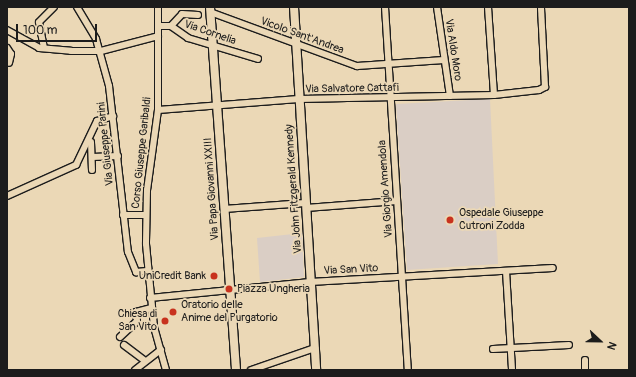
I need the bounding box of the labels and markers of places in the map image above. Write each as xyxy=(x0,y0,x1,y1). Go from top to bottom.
place label: Ospedale Giuseppe Cutroni Zodda xyxy=(459,207,543,233)
marker: Ospedale Giuseppe Cutroni Zodda xyxy=(444,214,456,226)
place label: UniCredit Bank xyxy=(139,269,206,283)
marker: UniCredit Bank xyxy=(209,271,219,281)
place label: Piazza Ungheria xyxy=(237,282,310,296)
marker: Piazza Ungheria xyxy=(224,284,234,294)
place label: Oratorio delle Anime del Purgatorio xyxy=(181,299,278,325)
marker: Oratorio delle Anime del Purgatorio xyxy=(168,307,178,317)
place label: Chiesa di San Vito xyxy=(118,308,157,334)
marker: Chiesa di San Vito xyxy=(160,316,170,326)

